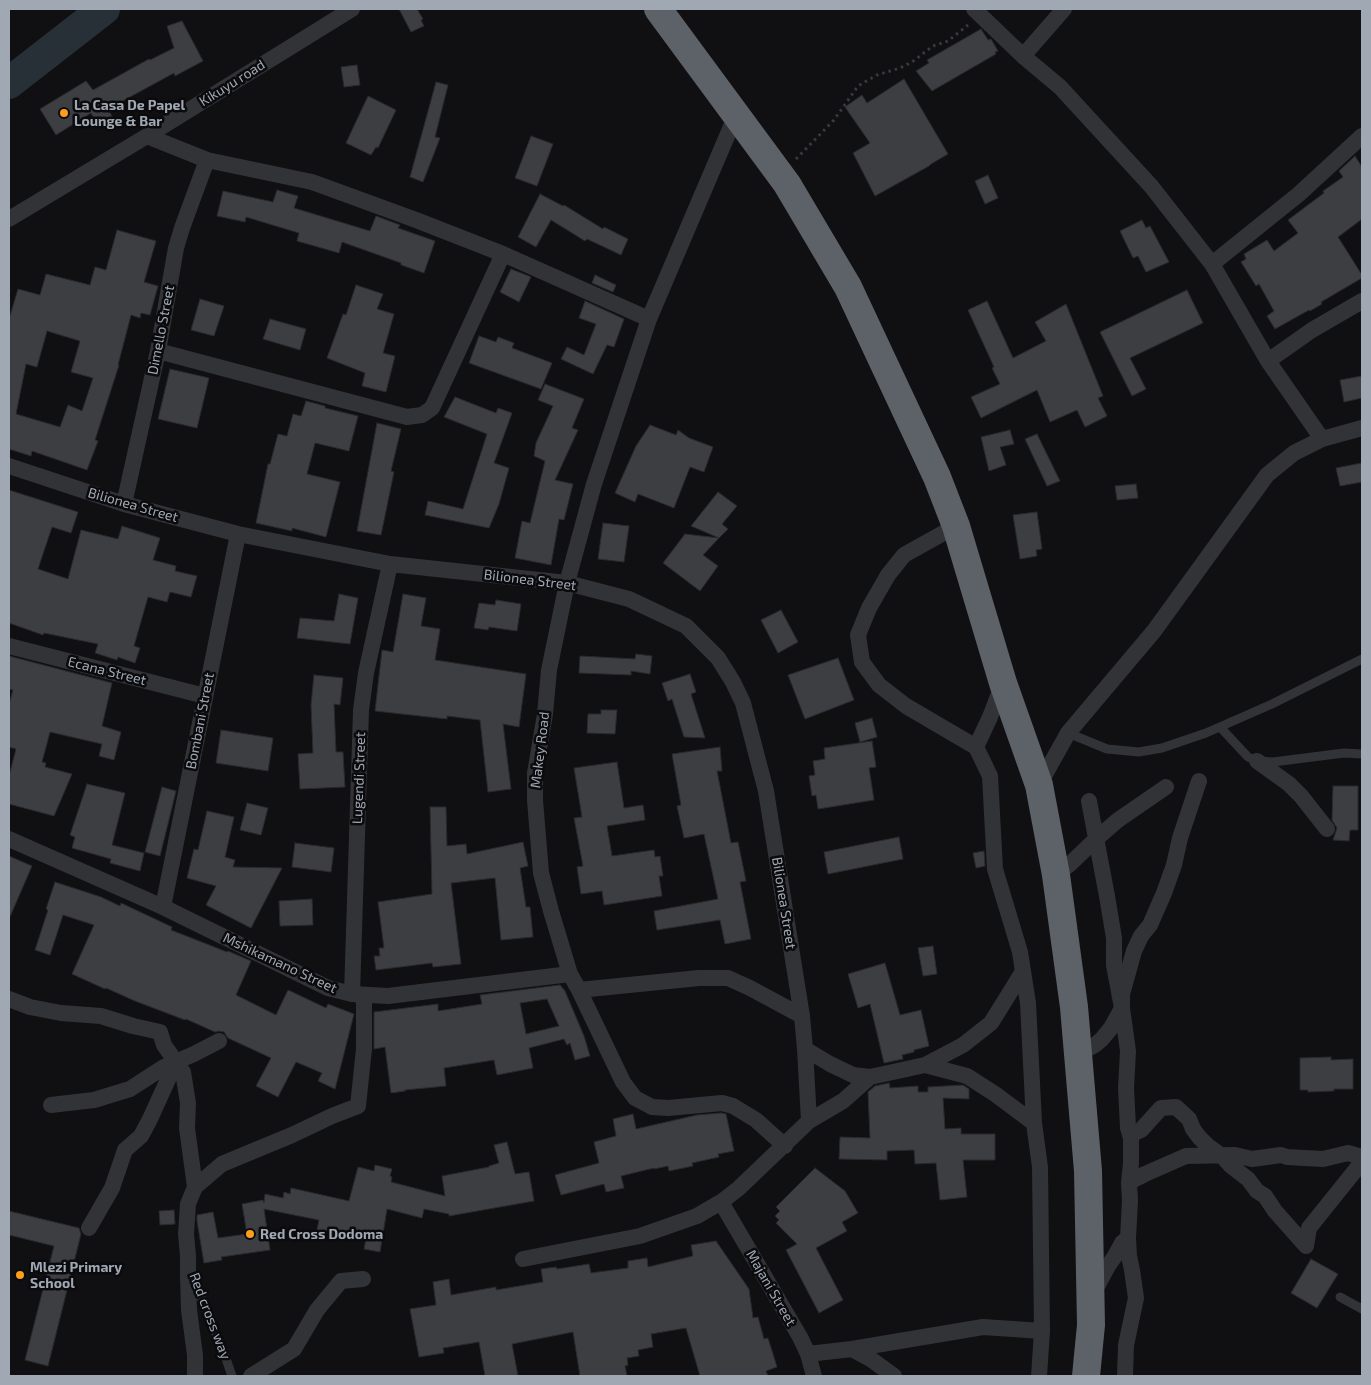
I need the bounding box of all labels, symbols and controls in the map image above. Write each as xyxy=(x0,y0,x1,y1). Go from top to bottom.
street label: Kikuyu road xyxy=(196,56,268,110)
place label: La Casa De Papel Lounge & Bar xyxy=(74,97,185,130)
marker: La Casa De Papel Lounge & Bar xyxy=(58,107,70,119)
street label: Dimello Street xyxy=(144,284,178,376)
street label: Bilionea Street xyxy=(86,484,180,526)
street label: Bilionea Street xyxy=(483,566,577,594)
street label: Ecana Street xyxy=(66,653,148,689)
street label: Bombani Street xyxy=(182,671,218,771)
street label: Makey Road xyxy=(527,711,553,789)
street label: Lugendi Street xyxy=(349,732,369,824)
street label: Bilionea Street xyxy=(768,856,800,950)
street label: Mshikamano Street xyxy=(220,929,340,997)
place label: Red Cross Dodoma xyxy=(260,1226,383,1242)
marker: Red Cross Dodoma xyxy=(244,1228,256,1240)
street label: Majani Street xyxy=(743,1247,799,1329)
place label: Mlezi Primary School xyxy=(30,1259,122,1292)
marker: Mlezi Primary School xyxy=(14,1269,26,1281)
street label: Red cross way xyxy=(186,1270,234,1362)

